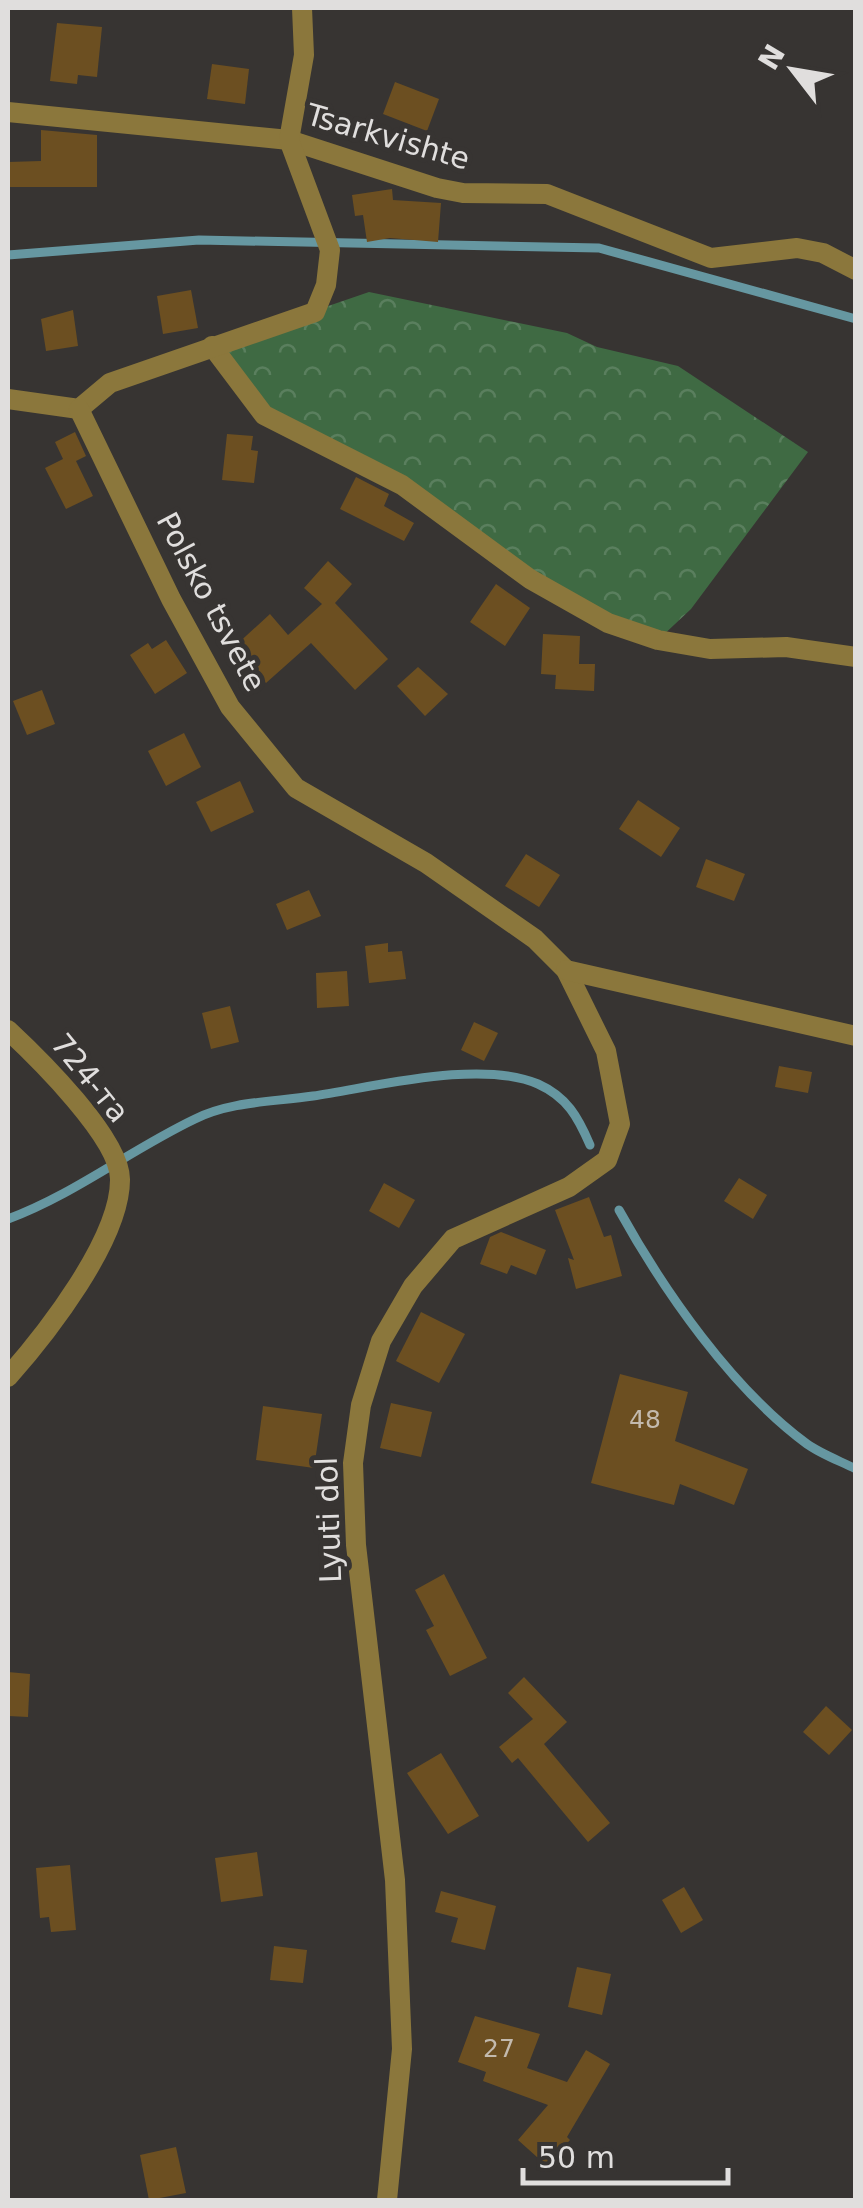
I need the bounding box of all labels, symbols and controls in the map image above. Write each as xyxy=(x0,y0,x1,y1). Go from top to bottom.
north arrow xyxy=(743,20,843,120)
text: N xyxy=(752,39,792,76)
street label: Tsarkvishte xyxy=(302,96,474,177)
street label: Polsko tsvete xyxy=(150,506,273,697)
street label: 724-та xyxy=(44,1026,137,1129)
house number: 48 xyxy=(629,1405,661,1434)
street label: Lyuti dol xyxy=(309,1456,348,1584)
house number: 27 xyxy=(483,2034,515,2063)
scale bar xyxy=(523,2123,728,2185)
text: 50 m xyxy=(538,2140,615,2175)

